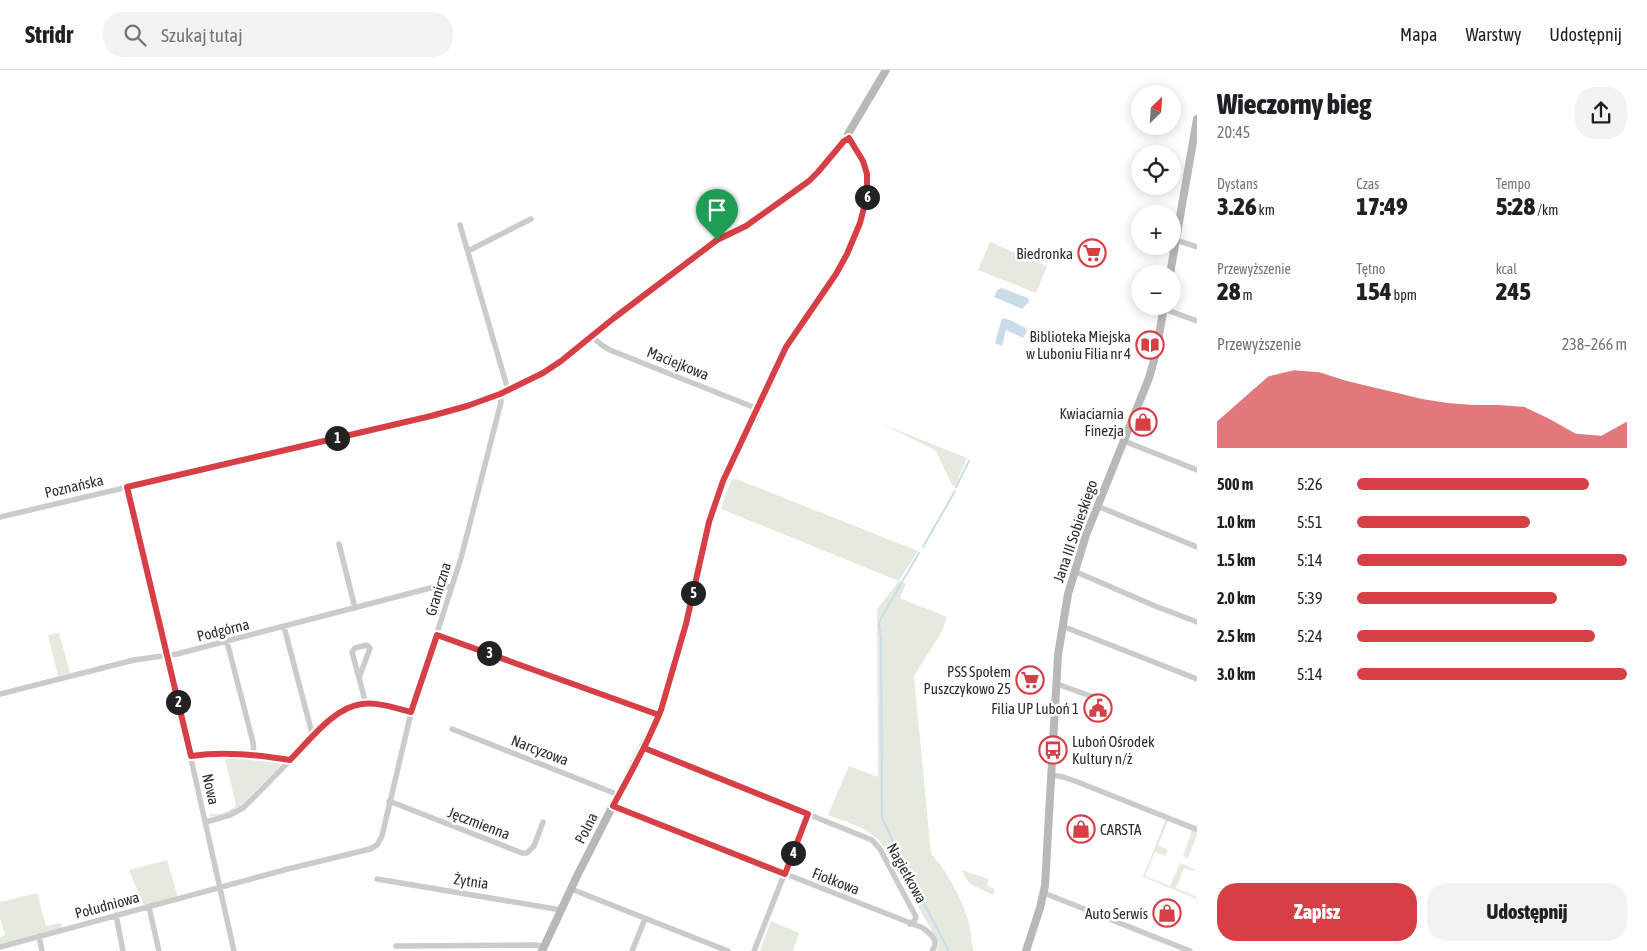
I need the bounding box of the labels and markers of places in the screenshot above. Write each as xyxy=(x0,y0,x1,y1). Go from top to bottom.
pin: 6 xyxy=(854,184,880,210)
pin xyxy=(696,189,738,240)
supermarket icon: Biedronka xyxy=(1077,238,1107,268)
place label: Biedronka xyxy=(1016,245,1073,262)
place label: Biblioteka Miejska w Luboniu Filia nr 4 xyxy=(1026,328,1131,362)
library icon: Biblioteka Miejska w Luboniu Filia nr 4 xyxy=(1135,330,1165,360)
place label: Kwiaciarnia Finezja xyxy=(1060,405,1124,439)
shop icon: Kwiaciarnia Finezja xyxy=(1128,407,1158,437)
pin: 1 xyxy=(324,426,350,450)
pin: 5 xyxy=(680,580,706,606)
pin: 3 xyxy=(476,640,502,666)
place label: PSS Społem Puszczykowo 25 xyxy=(924,663,1011,697)
supermarket icon: PSS Społem Puszczykowo 25 xyxy=(1015,665,1045,695)
pin: 2 xyxy=(166,690,190,714)
public building icon: Filia UP Luboń 1 xyxy=(1083,693,1113,723)
place label: Filia UP Luboń 1 xyxy=(991,700,1079,717)
place label: Luboń Ośrodek Kultury n/ż xyxy=(1072,733,1155,767)
bus stop icon: Luboń Ośrodek Kultury n/ż xyxy=(1038,735,1068,765)
shop icon: CARSTA xyxy=(1066,814,1096,844)
place label: CARSTA xyxy=(1100,821,1142,838)
pin: 4 xyxy=(780,840,806,866)
shop icon: Auto Serwis xyxy=(1152,898,1182,928)
place label: Auto Serwis xyxy=(1085,905,1148,922)

